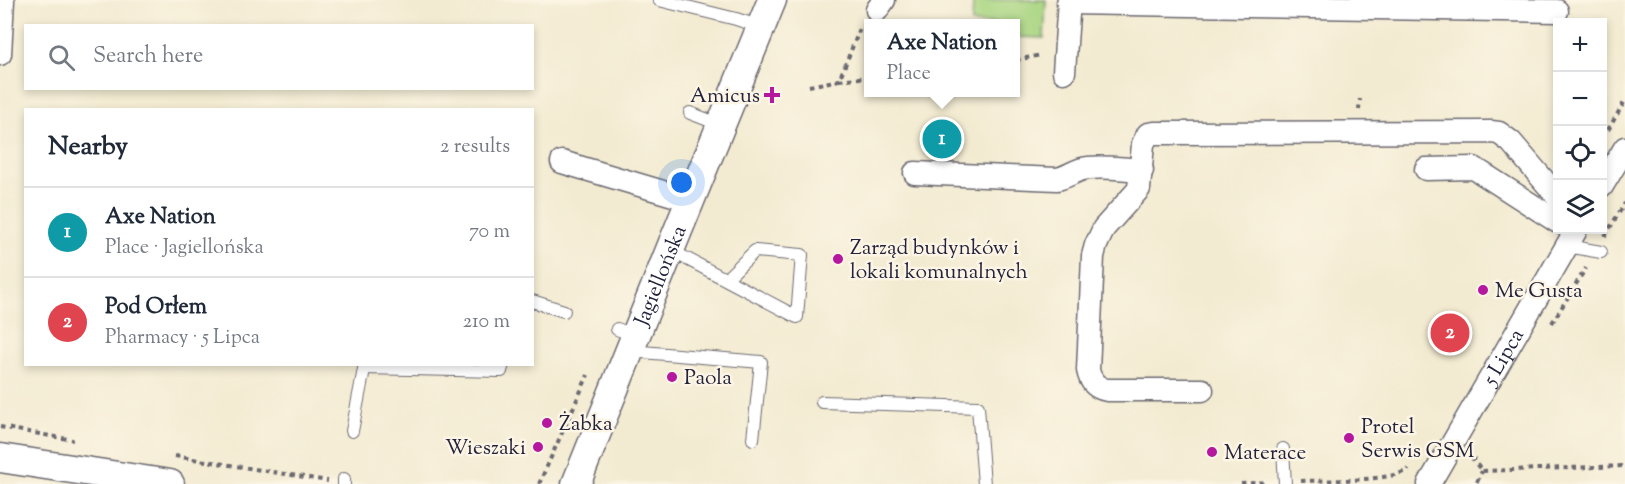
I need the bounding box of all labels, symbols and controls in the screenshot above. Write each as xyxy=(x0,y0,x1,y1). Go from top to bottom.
map controls xyxy=(1553,18,1607,234)
button: + xyxy=(1553,18,1607,72)
popup xyxy=(864,19,1020,97)
search box xyxy=(24,24,534,90)
text: Axe Nation xyxy=(887,28,997,60)
icon: search xyxy=(45,41,78,74)
text: Search here xyxy=(93,41,203,73)
text: Place xyxy=(887,60,931,89)
button: − xyxy=(1553,72,1607,126)
place label: Amicus xyxy=(690,82,760,112)
marker: Amicus xyxy=(765,88,779,102)
pin: 1 xyxy=(922,116,962,162)
button: locate xyxy=(1553,126,1607,180)
text: Nearby xyxy=(48,129,128,166)
text: 2 results xyxy=(440,133,510,162)
your location xyxy=(667,168,696,197)
button: layers xyxy=(1553,180,1607,234)
text: Axe Nation xyxy=(105,202,216,234)
text: 1 xyxy=(64,218,71,247)
text: 70 m xyxy=(469,218,510,247)
street label: Jagiellońska xyxy=(628,221,696,332)
text: Place · Jagiellońska xyxy=(105,234,264,263)
place label: Zarząd budynków i lokali komunalnych xyxy=(850,234,1028,288)
marker: Zarząd budynków i lokali komunalnych xyxy=(831,252,845,266)
place label: Me Gusta xyxy=(1495,277,1583,307)
marker: Me Gusta xyxy=(1476,283,1490,297)
text: Pod Orłem xyxy=(105,292,207,324)
text: 2 xyxy=(63,308,72,337)
text: 210 m xyxy=(463,308,510,337)
pin: 2 xyxy=(1430,310,1470,356)
text: Pharmacy · 5 Lipca xyxy=(105,324,260,353)
street label: 5 Lipca xyxy=(1476,324,1533,393)
place label: Paola xyxy=(684,364,732,394)
marker: Paola xyxy=(665,370,679,384)
place label: Żabka xyxy=(559,410,613,440)
place label: Protel Serwis GSM xyxy=(1361,413,1474,467)
marker: Żabka xyxy=(540,416,554,430)
marker: Protel Serwis GSM xyxy=(1342,431,1356,445)
place label: Wieszaki xyxy=(445,434,526,464)
place label: Materace xyxy=(1224,439,1306,469)
marker: Wieszaki xyxy=(531,440,545,454)
marker: Materace xyxy=(1205,445,1219,459)

